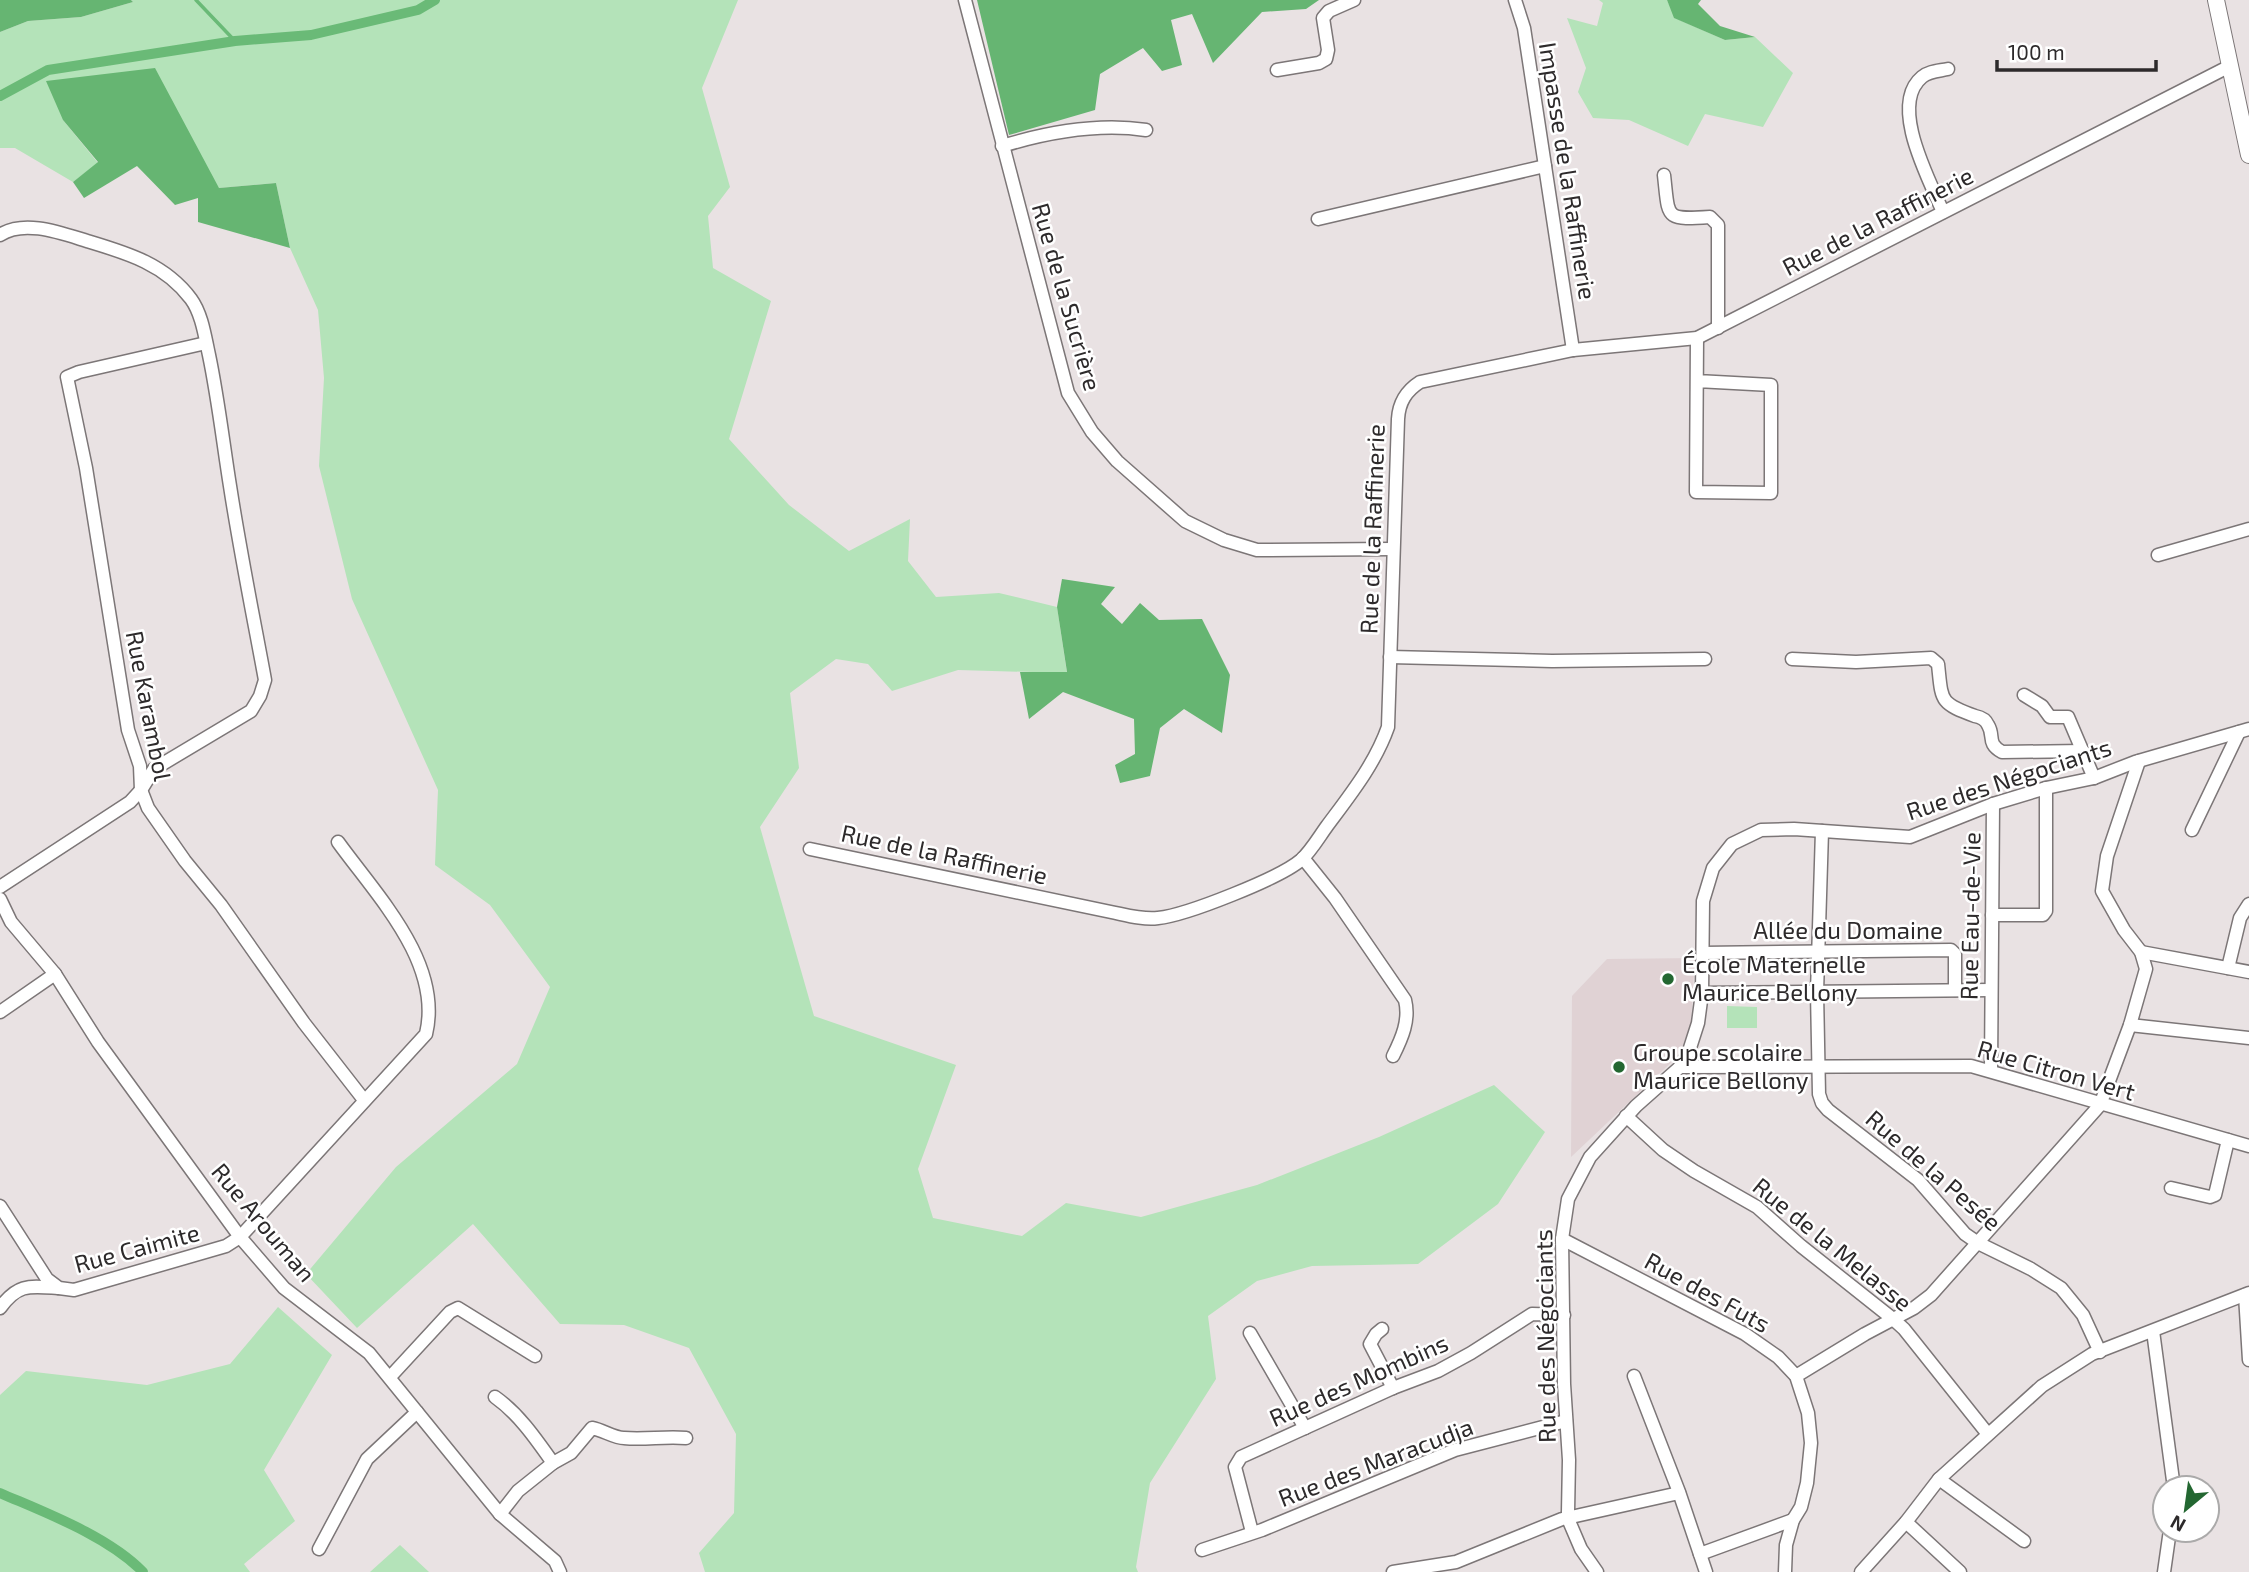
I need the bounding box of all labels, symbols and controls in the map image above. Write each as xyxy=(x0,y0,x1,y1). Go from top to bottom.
scale bar xyxy=(1997,28,2156,72)
text: 100 m xyxy=(2008,39,2065,64)
street label: Impasse de la Raffinerie xyxy=(1534,40,1603,302)
street label: Rue de la Raffinerie xyxy=(1777,160,1977,281)
street label: Rue de la Sucrière xyxy=(1027,199,1108,394)
street label: Rue de la Raffinerie xyxy=(1353,424,1390,634)
street label: Rue Karambol xyxy=(121,628,178,783)
street label: Rue des Négociants xyxy=(1902,732,2115,825)
street label: Rue de la Raffinerie xyxy=(839,818,1050,890)
street label: Rue Eau-de-Vie xyxy=(1954,832,1985,1000)
street label: Allée du Domaine xyxy=(1753,915,1943,944)
place label: École Maternelle Maurice Bellony xyxy=(1682,949,1866,1006)
marker: École Maternelle Maurice Bellony xyxy=(1660,971,1676,987)
street label: Rue Citron Vert xyxy=(1974,1033,2139,1106)
place label: Groupe scolaire Maurice Bellony xyxy=(1633,1037,1809,1094)
marker: Groupe scolaire Maurice Bellony xyxy=(1611,1059,1627,1075)
street label: Rue de la Pesée xyxy=(1861,1103,2007,1236)
street label: Rue Arouman xyxy=(206,1157,322,1287)
street label: Rue de la Melasse xyxy=(1748,1171,1918,1317)
street label: Rue Caimite xyxy=(71,1217,202,1278)
street label: Rue des Négociants xyxy=(1528,1229,1561,1443)
street label: Rue des Futs xyxy=(1640,1245,1775,1338)
street label: Rue des Mombins xyxy=(1265,1327,1452,1432)
street label: Rue des Maracudja xyxy=(1274,1411,1477,1512)
north arrow xyxy=(2151,1474,2221,1544)
text: N xyxy=(2166,1511,2189,1538)

